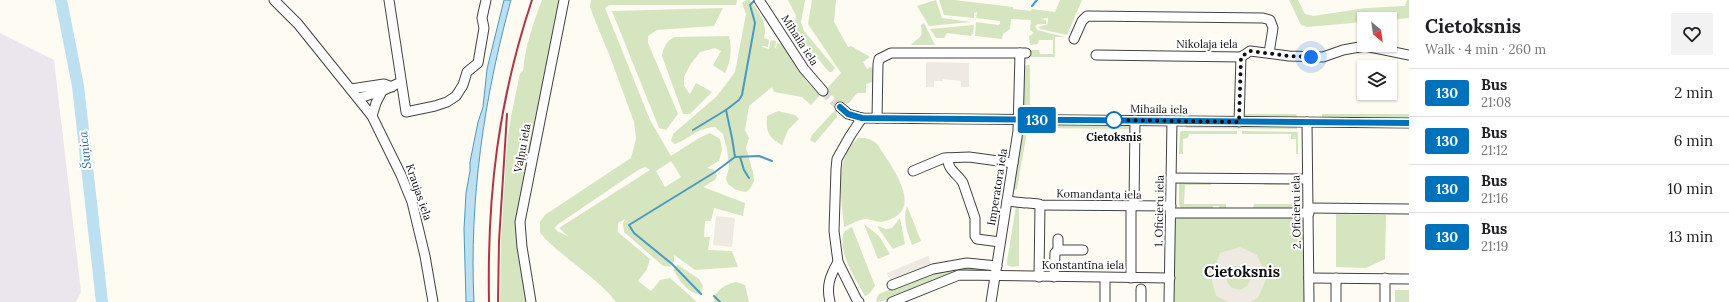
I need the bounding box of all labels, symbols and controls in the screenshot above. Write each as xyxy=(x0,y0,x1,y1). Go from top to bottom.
street label: Mihaila iela xyxy=(778,12,822,68)
north arrow xyxy=(1357,12,1397,52)
map controls xyxy=(1357,12,1397,100)
button: heart xyxy=(1671,13,1713,55)
text: Cietoksnis xyxy=(1425,14,1521,38)
street label: Nikolaja iela xyxy=(1176,37,1238,51)
text: Walk · 4 min · 260 m xyxy=(1425,41,1546,58)
your location xyxy=(1301,47,1321,67)
button: layers xyxy=(1357,60,1397,100)
text: Bus xyxy=(1481,75,1507,94)
text: 2 min xyxy=(1674,83,1713,102)
text: 130 xyxy=(1436,84,1458,102)
text: 21:08 xyxy=(1481,94,1511,111)
street label: Mihaila iela xyxy=(1130,101,1188,117)
line badge: 130 xyxy=(1014,107,1060,133)
text: 130 xyxy=(1026,111,1048,129)
marker: Cietoksnis xyxy=(1105,111,1123,129)
street label: Vaļņu iela xyxy=(510,122,535,175)
text: Bus xyxy=(1481,123,1507,142)
water label: Šuņica xyxy=(75,130,94,169)
place label: Cietoksnis xyxy=(1086,130,1142,144)
text: 6 min xyxy=(1674,131,1713,150)
text: 130 xyxy=(1436,132,1458,150)
text: 21:12 xyxy=(1481,142,1508,159)
street label: Imperatora iela xyxy=(984,147,1010,227)
street label: Kraujas iela xyxy=(403,162,435,222)
text: Bus xyxy=(1481,171,1507,190)
street label: 1. Oficieru iela xyxy=(1151,175,1167,247)
street label: 2. Oficieru iela xyxy=(1288,175,1304,249)
text: 10 min xyxy=(1668,179,1713,198)
text: 130 xyxy=(1436,180,1458,198)
street label: Komandanta iela xyxy=(1056,186,1142,202)
text: 21:16 xyxy=(1481,190,1508,207)
text: Bus xyxy=(1481,219,1507,238)
text: 13 min xyxy=(1669,227,1713,246)
text: 130 xyxy=(1436,228,1458,246)
text: 21:19 xyxy=(1481,238,1508,255)
street label: Konstantīna iela xyxy=(1042,258,1125,272)
district label: Cietoksnis xyxy=(1204,262,1280,281)

